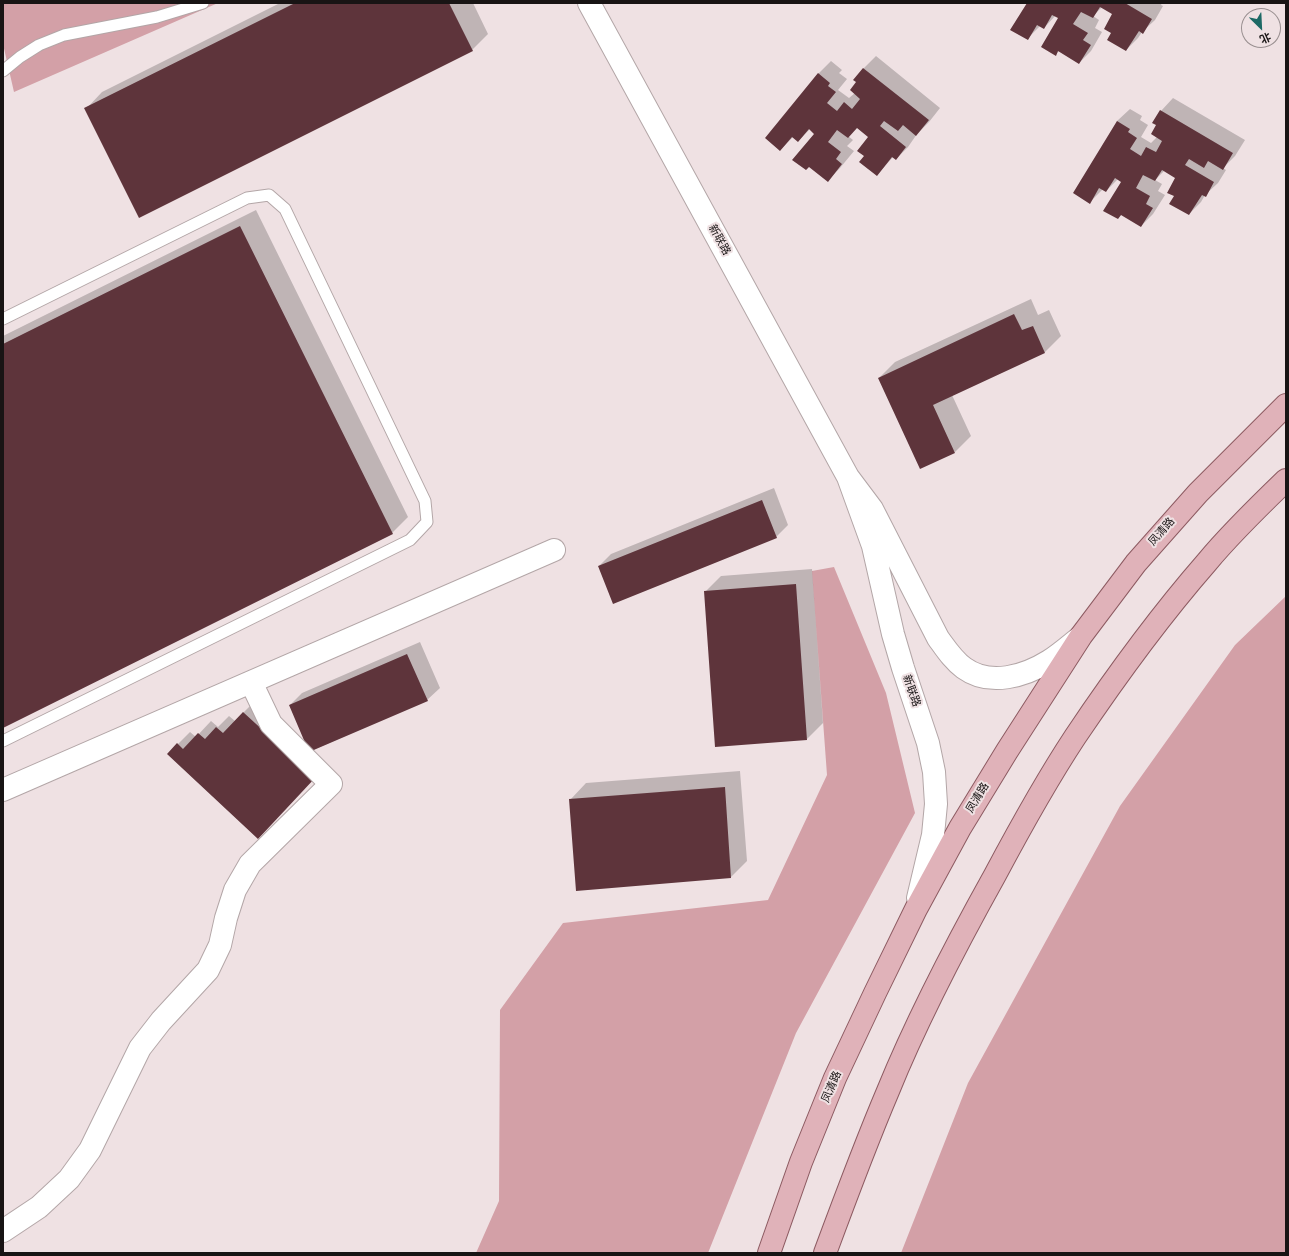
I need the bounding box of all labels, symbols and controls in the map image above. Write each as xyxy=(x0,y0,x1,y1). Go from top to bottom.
north arrow xyxy=(1241,8,1281,48)
text: 北 xyxy=(1257,29,1274,48)
street label: 新联路 xyxy=(705,222,733,258)
street label: 凤清路 xyxy=(1146,515,1178,549)
street label: 新联路 xyxy=(899,673,923,709)
street label: 凤清路 xyxy=(964,780,992,816)
street label: 凤清路 xyxy=(819,1069,845,1105)

